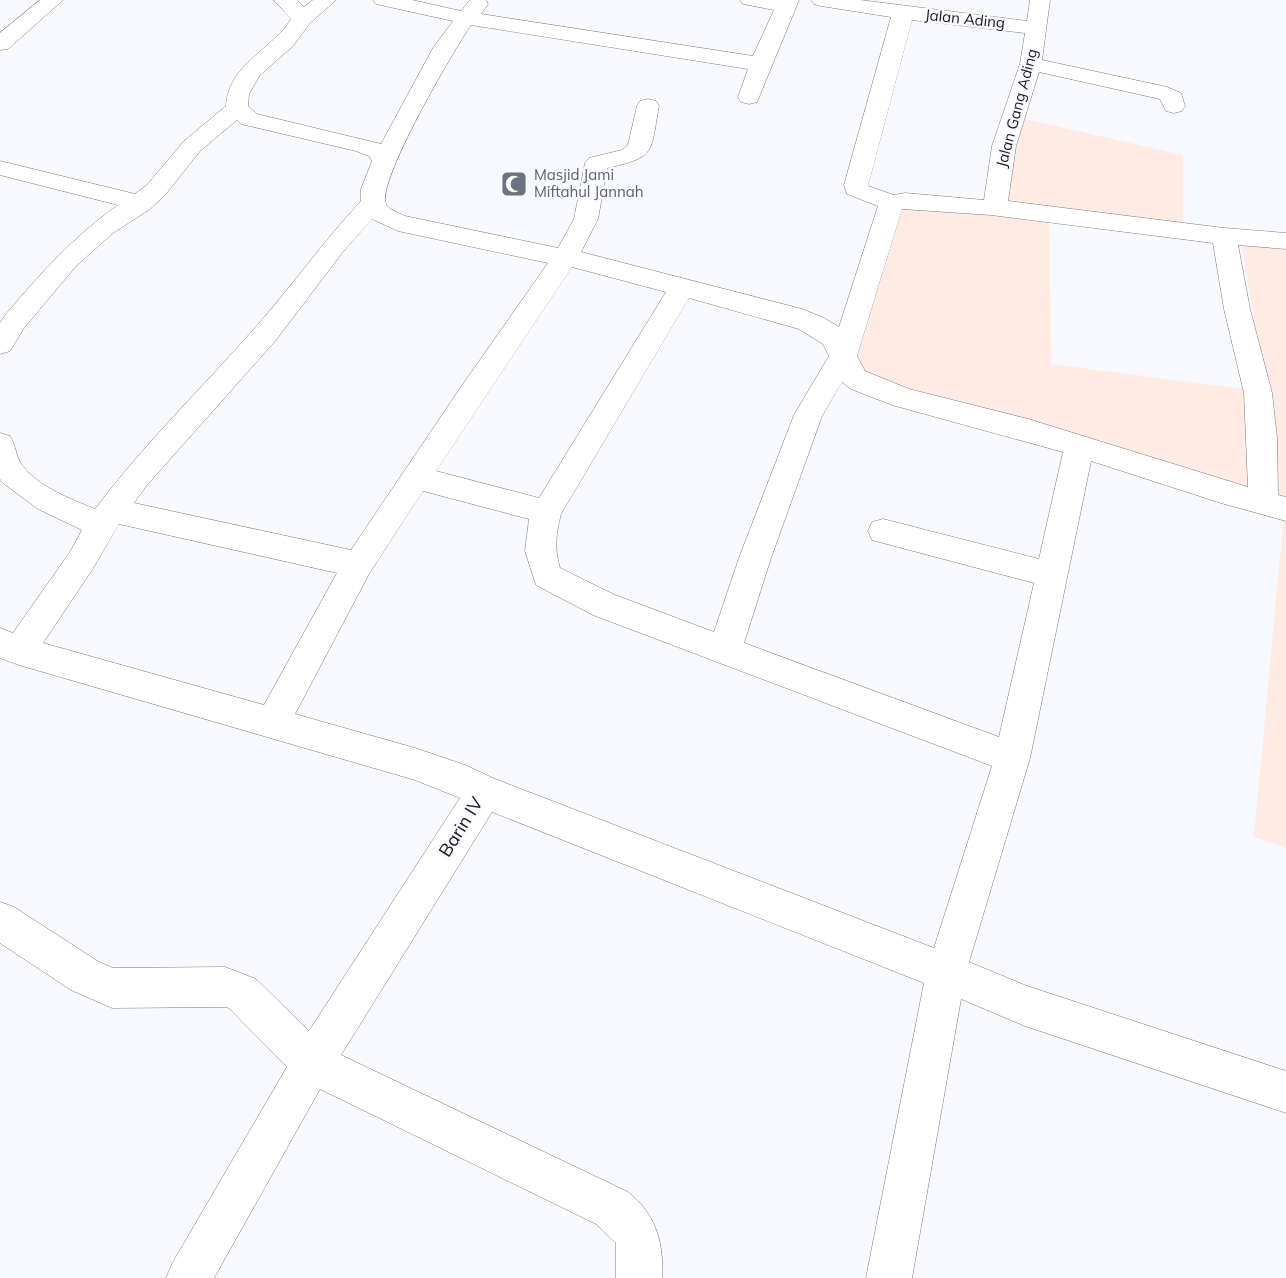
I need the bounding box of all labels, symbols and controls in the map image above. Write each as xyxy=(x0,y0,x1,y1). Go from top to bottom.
street label: Jalan Ading xyxy=(924,5,1006,32)
street label: Jalan Gang Ading xyxy=(992,46,1042,169)
place label: Masjid Jami Miftahul Jannah xyxy=(534,165,644,201)
mosque icon: Masjid Jami Miftahul Jannah xyxy=(499,169,529,199)
street label: Barin IV xyxy=(433,792,488,861)

